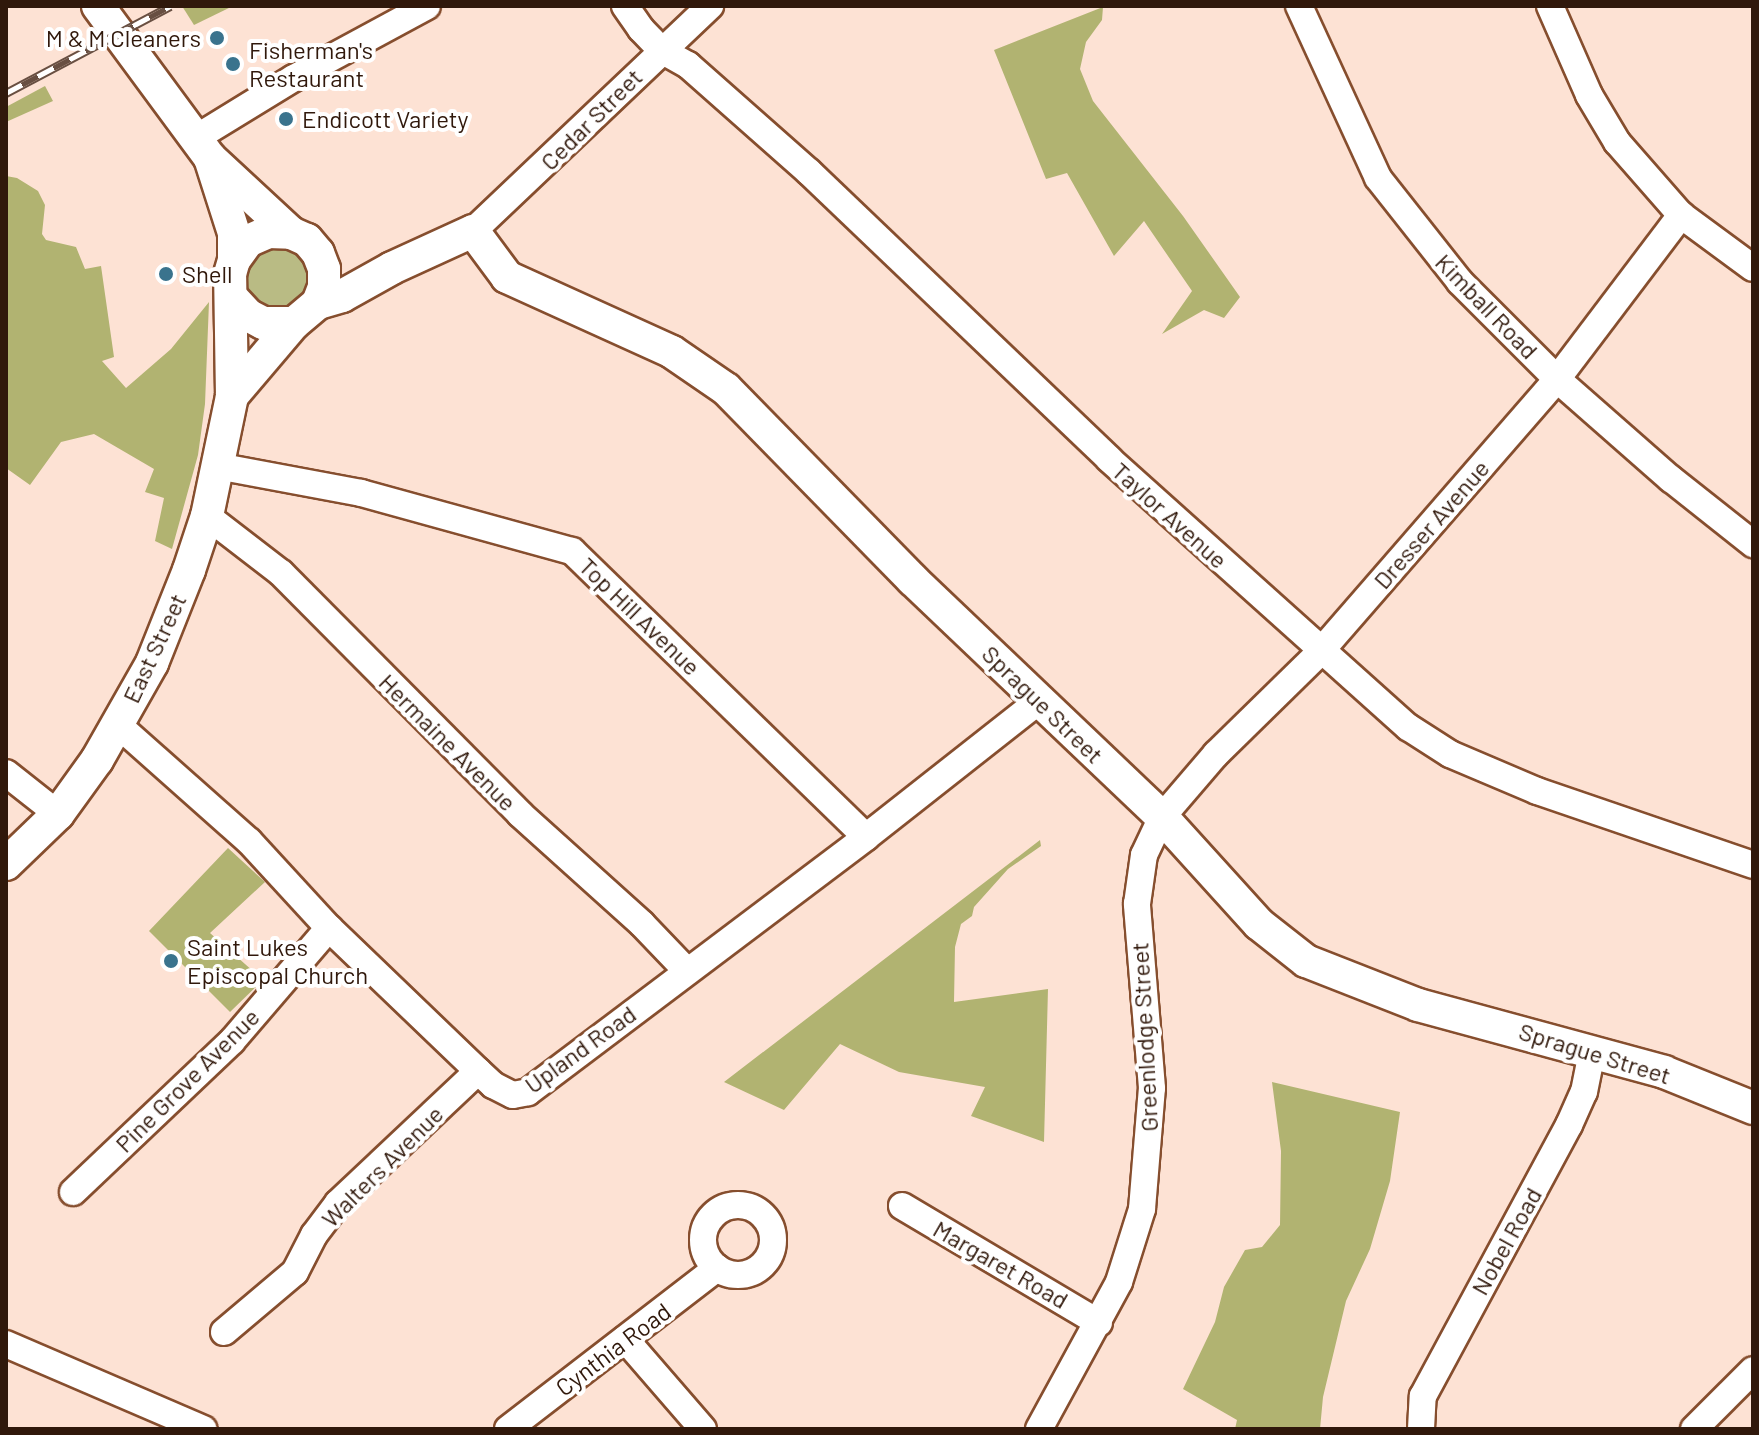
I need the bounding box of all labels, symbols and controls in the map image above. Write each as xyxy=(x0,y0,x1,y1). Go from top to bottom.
place label: M & M Cleaners xyxy=(46,24,201,52)
marker: M & M Cleaners xyxy=(208,29,226,47)
place label: Fisherman's Restaurant xyxy=(249,36,373,92)
marker: Fisherman's Restaurant xyxy=(224,55,242,73)
street label: Cedar Street xyxy=(534,62,648,176)
place label: Endicott Variety xyxy=(302,105,469,133)
marker: Endicott Variety xyxy=(277,110,295,128)
street label: Kimball Road xyxy=(1430,247,1544,365)
place label: Shell xyxy=(182,260,233,288)
marker: Shell xyxy=(157,265,175,283)
street label: Dresser Avenue xyxy=(1367,454,1495,594)
street label: Taylor Avenue xyxy=(1107,456,1233,574)
street label: Top Hill Avenue xyxy=(574,551,706,681)
street label: East Street xyxy=(116,589,192,707)
street label: Sprague Street xyxy=(977,639,1109,769)
street label: Hermaine Avenue xyxy=(373,667,523,817)
place label: Saint Lukes Episcopal Church xyxy=(187,933,368,989)
street label: Greenlodge Street xyxy=(1125,942,1163,1132)
marker: Saint Lukes Episcopal Church xyxy=(162,952,180,970)
street label: Upland Road xyxy=(519,999,641,1099)
street label: Pine Grove Avenue xyxy=(109,1002,265,1158)
street label: Sprague Street xyxy=(1516,1016,1674,1090)
street label: Walters Avenue xyxy=(315,1099,449,1233)
street label: Nobel Road xyxy=(1465,1182,1547,1300)
street label: Margaret Road xyxy=(928,1214,1074,1314)
street label: Cynthia Road xyxy=(550,1296,676,1402)

